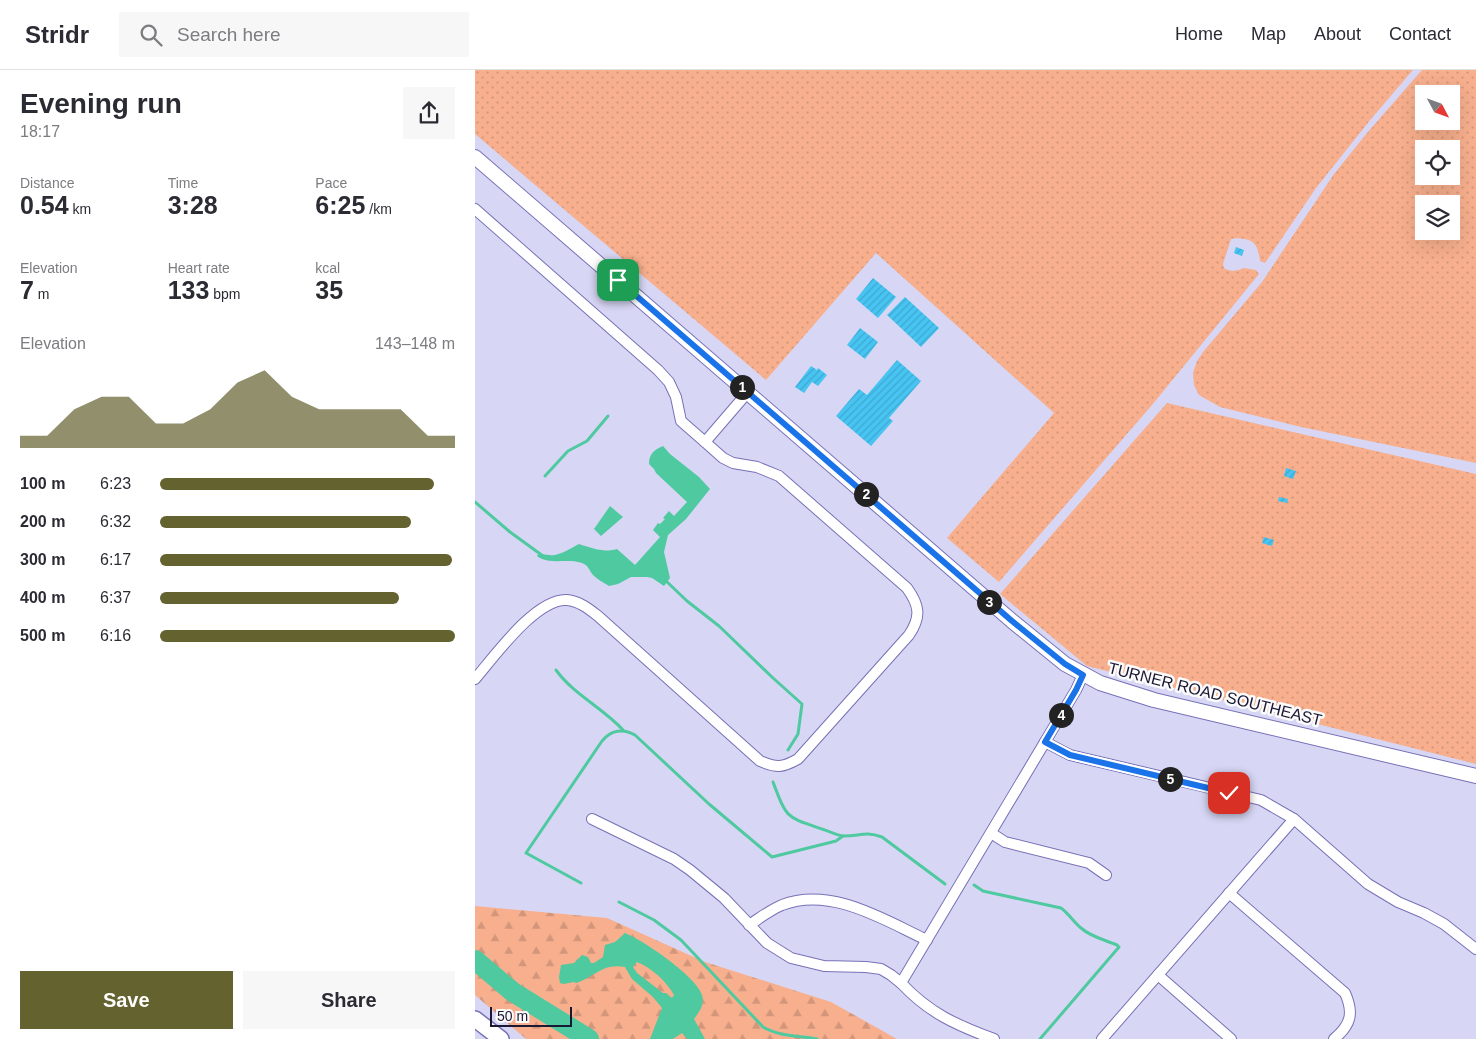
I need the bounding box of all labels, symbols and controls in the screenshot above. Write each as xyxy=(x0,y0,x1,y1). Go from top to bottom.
search box xyxy=(119,12,469,57)
text: Stridr xyxy=(25,21,89,48)
icon: search xyxy=(137,21,165,49)
text: Search here xyxy=(177,24,281,45)
text: Home xyxy=(1175,24,1223,44)
text: Map xyxy=(1251,24,1286,44)
text: About xyxy=(1314,24,1361,44)
text: Contact xyxy=(1389,24,1451,44)
north arrow xyxy=(1415,85,1460,130)
map controls xyxy=(1415,85,1460,240)
button: share xyxy=(403,87,455,139)
text: Evening run xyxy=(20,88,182,119)
text: 18:17 xyxy=(20,123,60,140)
button: locate xyxy=(1415,140,1460,185)
text: Distance xyxy=(20,175,74,191)
text: Time xyxy=(168,175,198,191)
text: Pace xyxy=(315,175,347,191)
text: 0.54 xyxy=(20,191,69,219)
text: 3:28 xyxy=(168,191,218,219)
text: 6:25 xyxy=(315,191,365,219)
button: layers xyxy=(1415,195,1460,240)
text: km xyxy=(69,201,91,217)
text: /km xyxy=(365,201,392,217)
pin xyxy=(597,259,639,301)
text: Elevation xyxy=(20,260,78,276)
text: Heart rate xyxy=(168,260,230,276)
text: kcal xyxy=(315,260,340,276)
icon: arrive xyxy=(604,266,632,294)
text: 7 xyxy=(20,276,34,304)
text: 133 xyxy=(168,276,209,304)
text: 35 xyxy=(315,276,343,304)
text: m xyxy=(34,286,49,302)
text: bpm xyxy=(209,286,241,302)
text: Elevation xyxy=(20,335,86,352)
text: 143–148 m xyxy=(375,335,455,352)
pin: 1 xyxy=(729,374,755,400)
text: 1 xyxy=(739,379,746,395)
text: 100 m xyxy=(20,475,65,492)
text: 6:23 xyxy=(100,475,131,492)
pin: 2 xyxy=(853,482,879,506)
text: 2 xyxy=(863,486,870,502)
text: 200 m xyxy=(20,513,65,530)
text: 6:32 xyxy=(100,513,131,530)
text: 300 m xyxy=(20,551,65,568)
text: 6:17 xyxy=(100,551,131,568)
text: 400 m xyxy=(20,589,65,606)
text: 6:37 xyxy=(100,589,131,606)
pin: 3 xyxy=(977,590,1001,614)
text: 3 xyxy=(986,594,993,610)
text: 500 m xyxy=(20,627,65,644)
text: 6:16 xyxy=(100,627,131,644)
street label: TURNER ROAD SOUTHEAST xyxy=(1106,659,1324,729)
pin: 4 xyxy=(1049,702,1073,728)
text: 4 xyxy=(1058,707,1065,723)
pin: 5 xyxy=(1157,766,1183,792)
text: 5 xyxy=(1167,771,1174,787)
pin xyxy=(1208,772,1250,814)
icon: check xyxy=(1215,779,1243,807)
button: Save xyxy=(20,971,233,1029)
button: Share xyxy=(243,971,455,1029)
scale bar xyxy=(490,1004,573,1027)
text: 50 m xyxy=(497,1008,528,1024)

